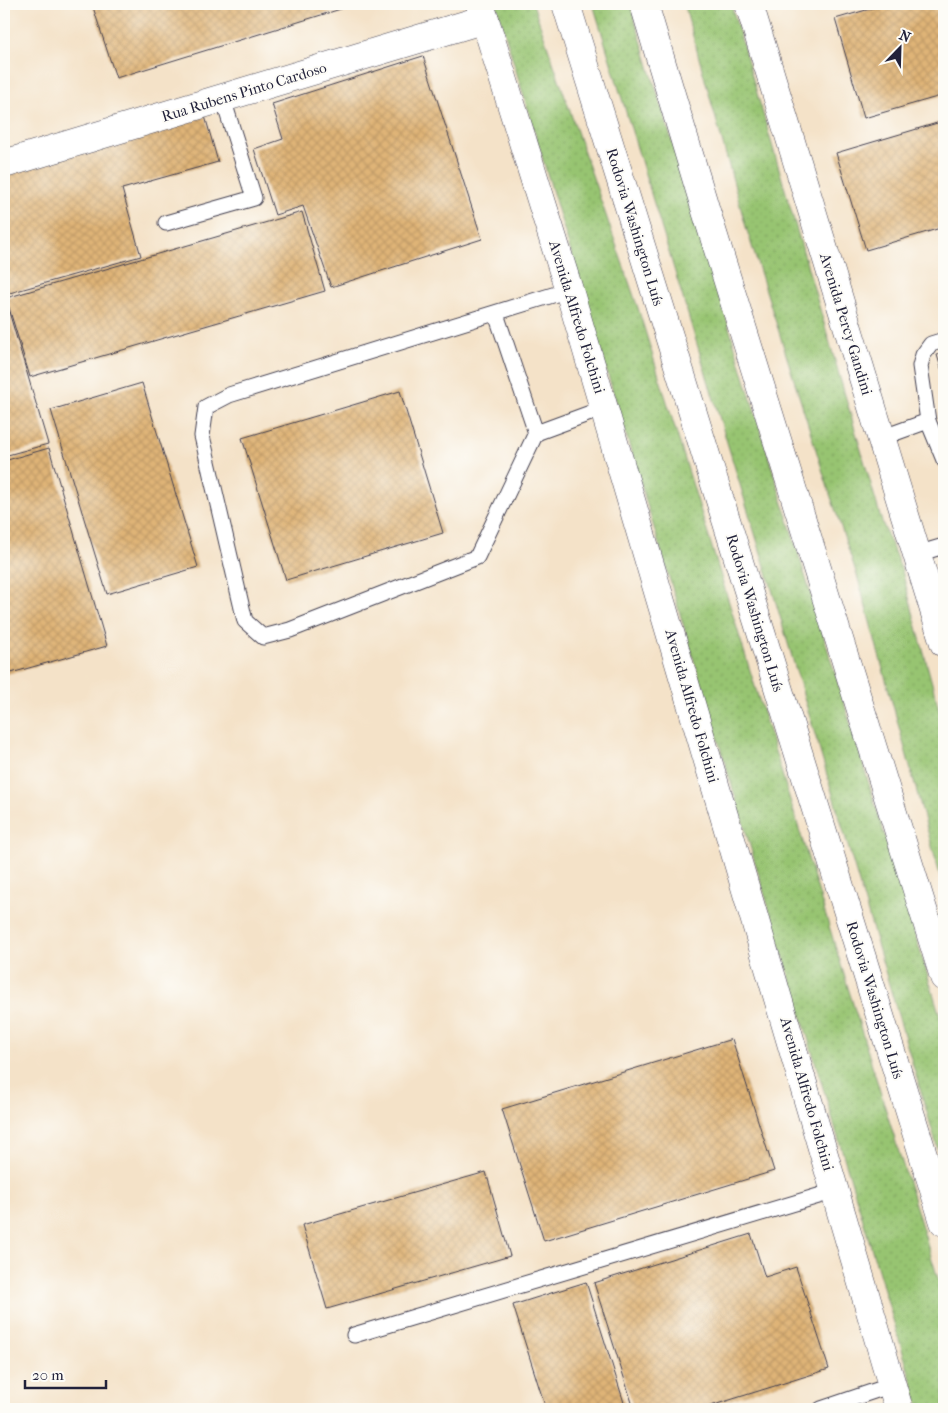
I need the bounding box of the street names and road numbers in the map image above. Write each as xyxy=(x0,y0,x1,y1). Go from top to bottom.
street label: Rua Rubens Pinto Cardoso xyxy=(159,58,329,126)
street label: Rodovia Washington Luís xyxy=(602,146,668,309)
street label: Avenida Alfredo Folchini xyxy=(545,237,609,396)
street label: Avenida Percy Gandini xyxy=(816,250,876,398)
street label: Rodovia Washington Luís xyxy=(722,532,788,695)
street label: Avenida Alfredo Folchini xyxy=(661,626,723,785)
street label: Rodovia Washington Luís xyxy=(842,919,908,1082)
street label: Avenida Alfredo Folchini xyxy=(776,1014,838,1173)

